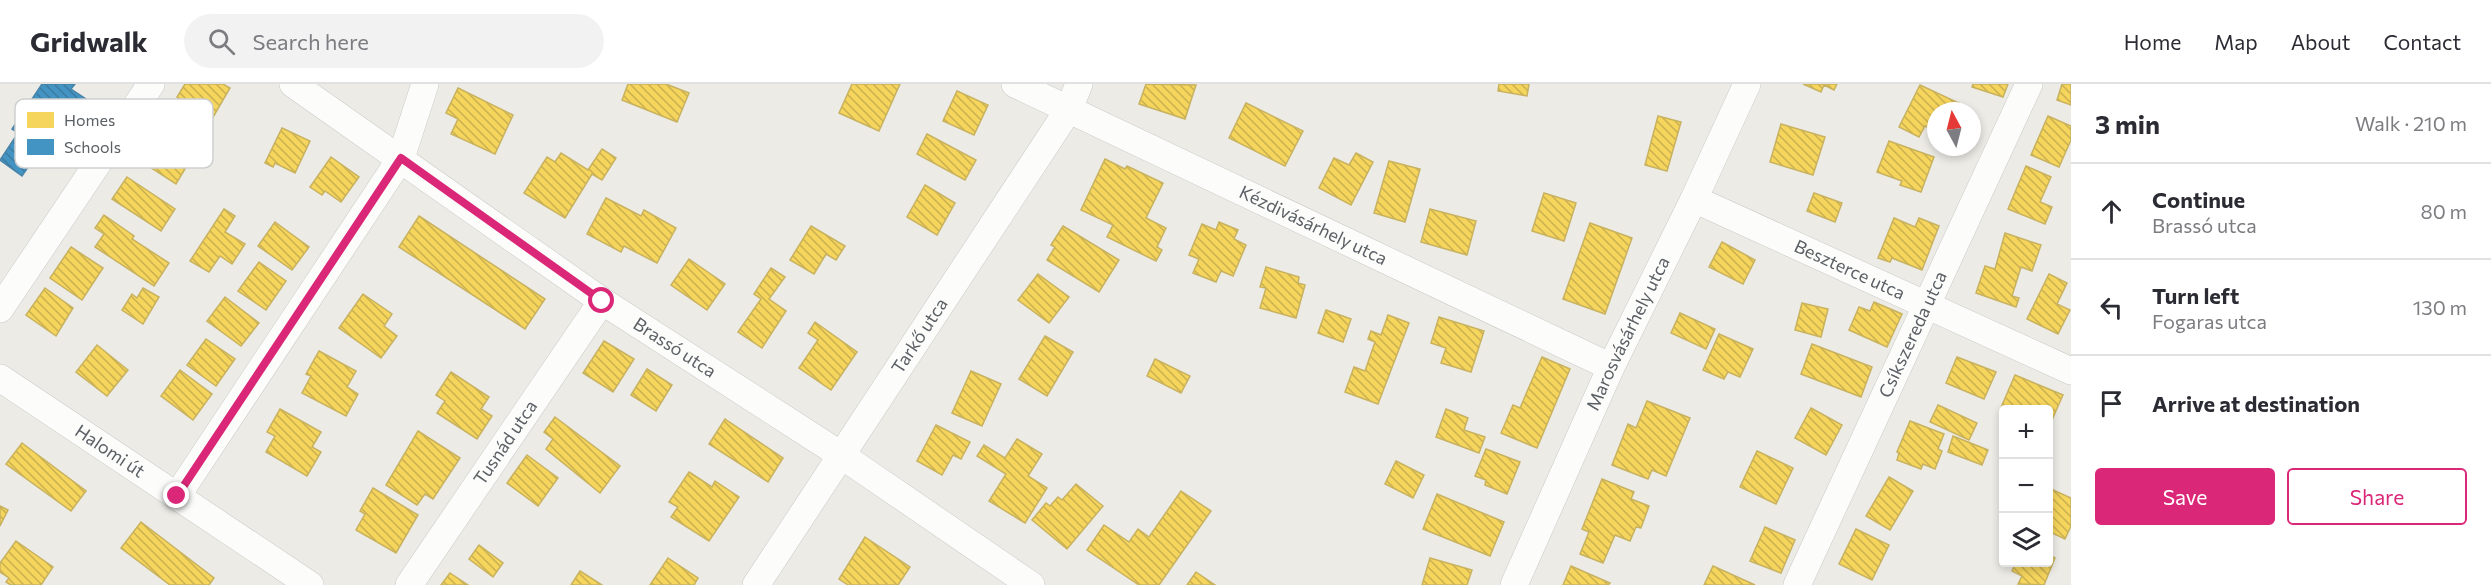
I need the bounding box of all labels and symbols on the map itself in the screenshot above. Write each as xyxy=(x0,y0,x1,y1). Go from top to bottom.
legend xyxy=(15,99,213,168)
north arrow xyxy=(1927,102,1981,156)
text: Homes xyxy=(64,110,115,129)
text: Schools xyxy=(64,137,121,156)
street label: Kézdivásárhely utca xyxy=(1236,180,1391,269)
street label: Beszterce utca xyxy=(1791,234,1909,304)
street label: Marosvásárhely utca xyxy=(1581,253,1674,414)
street label: Csíkszereda utca xyxy=(1873,267,1951,401)
route start xyxy=(588,287,614,313)
street label: Tarkő utca xyxy=(886,294,952,377)
street label: Brassó utca xyxy=(630,312,721,382)
street label: Tusnád utca xyxy=(468,396,541,489)
street label: Halomi út xyxy=(71,419,150,482)
route end xyxy=(163,482,189,508)

